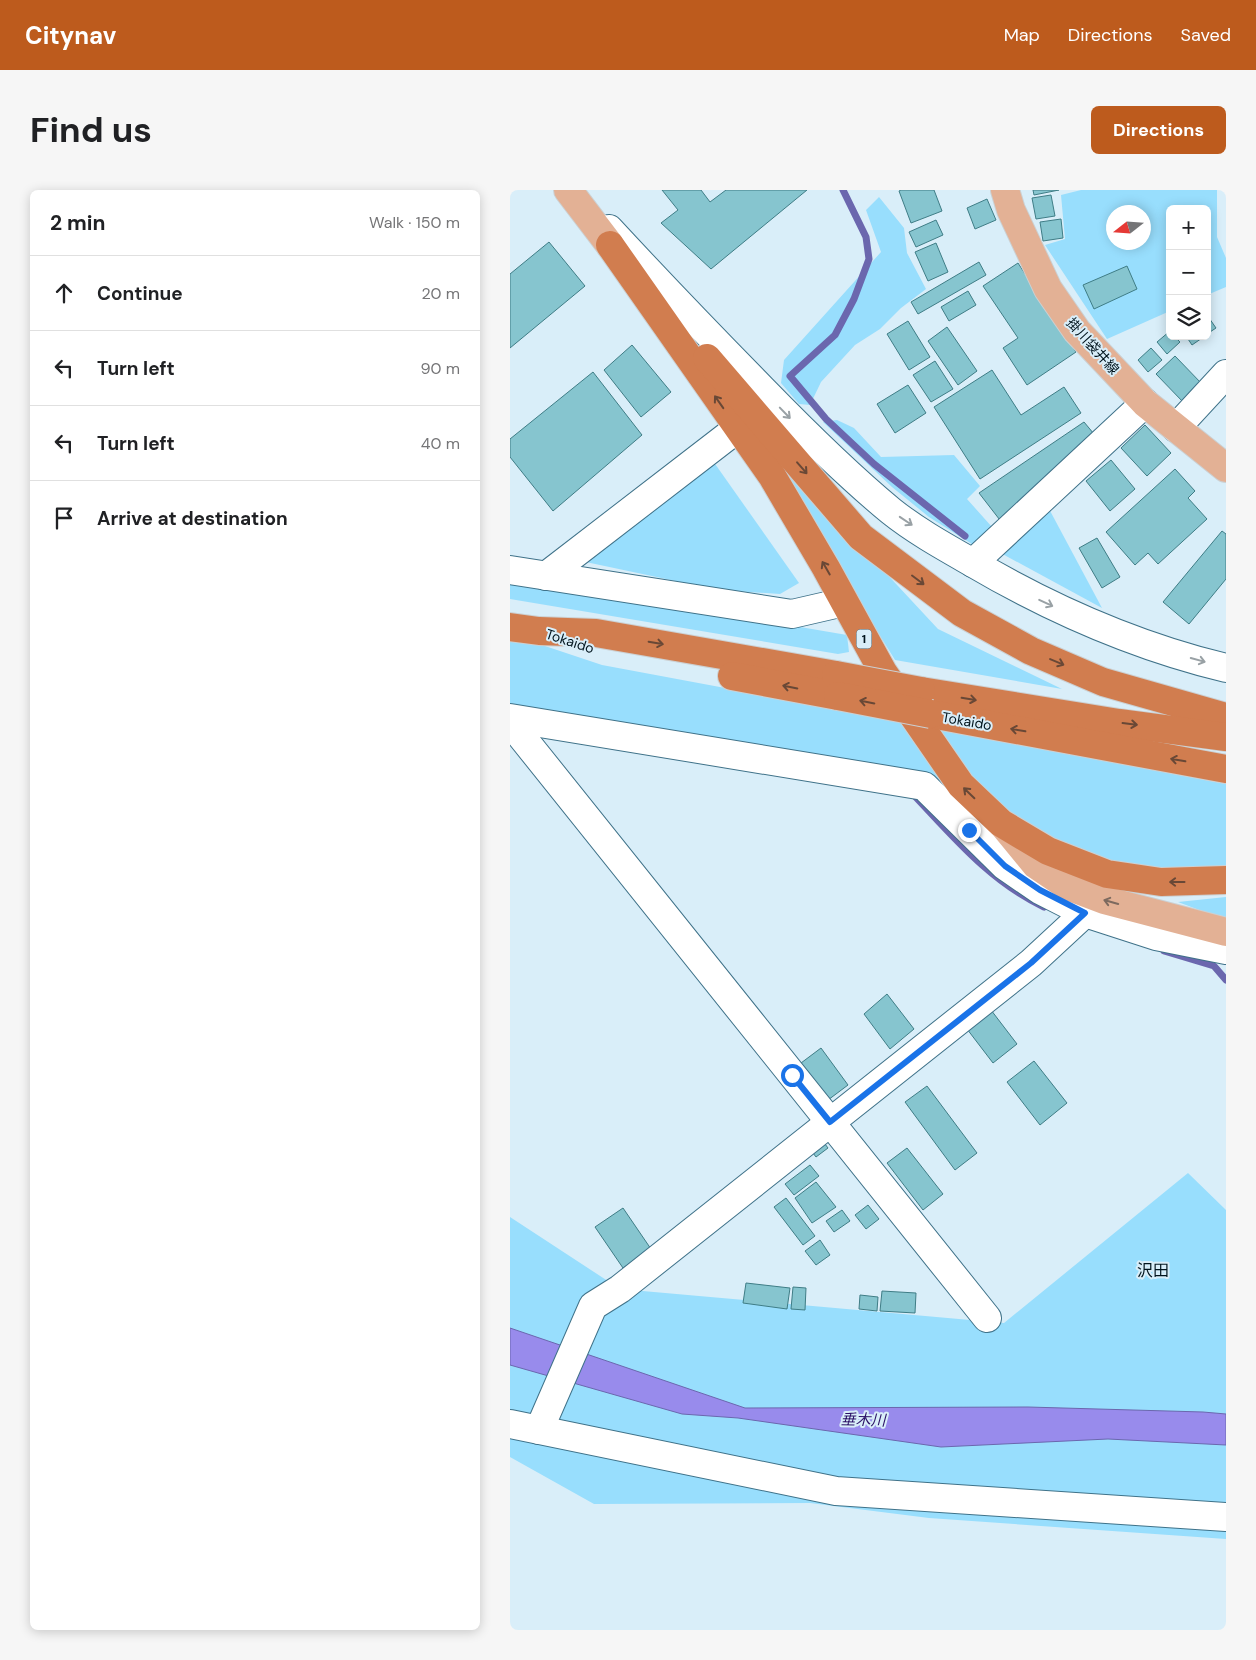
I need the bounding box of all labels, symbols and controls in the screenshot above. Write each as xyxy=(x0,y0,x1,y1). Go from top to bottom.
text: Citynav xyxy=(25,20,116,51)
text: Map xyxy=(1004,23,1040,47)
text: Directions xyxy=(1068,23,1153,47)
text: Saved xyxy=(1181,23,1231,47)
button: Directions xyxy=(1091,106,1226,154)
text: Find us xyxy=(30,107,152,153)
north arrow xyxy=(1106,205,1151,250)
map controls xyxy=(1166,205,1211,340)
button: + xyxy=(1166,205,1211,250)
text: 2 min xyxy=(50,209,106,237)
text: Walk · 150 m xyxy=(369,212,460,233)
button: − xyxy=(1166,250,1211,295)
icon: ahead xyxy=(50,279,78,307)
text: Continue xyxy=(97,281,183,306)
text: 20 m xyxy=(421,283,460,304)
button: layers xyxy=(1166,295,1211,340)
street label: 掛川袋井線 xyxy=(1063,314,1123,378)
icon: left xyxy=(50,354,78,382)
text: Turn left xyxy=(97,356,175,381)
text: 90 m xyxy=(420,358,460,379)
one-way arrow xyxy=(714,395,724,409)
one-way arrow xyxy=(779,406,791,419)
icon: left xyxy=(50,429,78,457)
text: Turn left xyxy=(97,431,175,456)
text: 40 m xyxy=(421,433,460,454)
one-way arrow xyxy=(796,461,808,474)
icon: arrive xyxy=(50,504,78,532)
text: Arrive at destination xyxy=(97,506,288,531)
one-way arrow xyxy=(899,516,913,526)
one-way arrow xyxy=(820,562,830,576)
one-way arrow xyxy=(911,575,925,585)
one-way arrow xyxy=(1038,599,1053,608)
street label: Tokaido xyxy=(543,625,597,657)
road number: 1 xyxy=(856,629,872,648)
one-way arrow xyxy=(648,639,664,649)
one-way arrow xyxy=(1189,656,1205,666)
one-way arrow xyxy=(1050,659,1065,668)
one-way arrow xyxy=(782,682,798,691)
one-way arrow xyxy=(961,694,977,704)
one-way arrow xyxy=(860,697,876,706)
street label: Tokaido xyxy=(941,708,993,734)
one-way arrow xyxy=(1121,719,1137,729)
one-way arrow xyxy=(1011,725,1027,735)
one-way arrow xyxy=(1170,754,1186,764)
one-way arrow xyxy=(963,787,976,799)
route end xyxy=(958,819,981,842)
one-way arrow xyxy=(1170,877,1186,887)
one-way arrow xyxy=(1104,897,1120,906)
route start xyxy=(781,1064,804,1087)
district label: 沢田 xyxy=(1137,1260,1169,1281)
water label: 垂木川 xyxy=(840,1410,888,1430)

